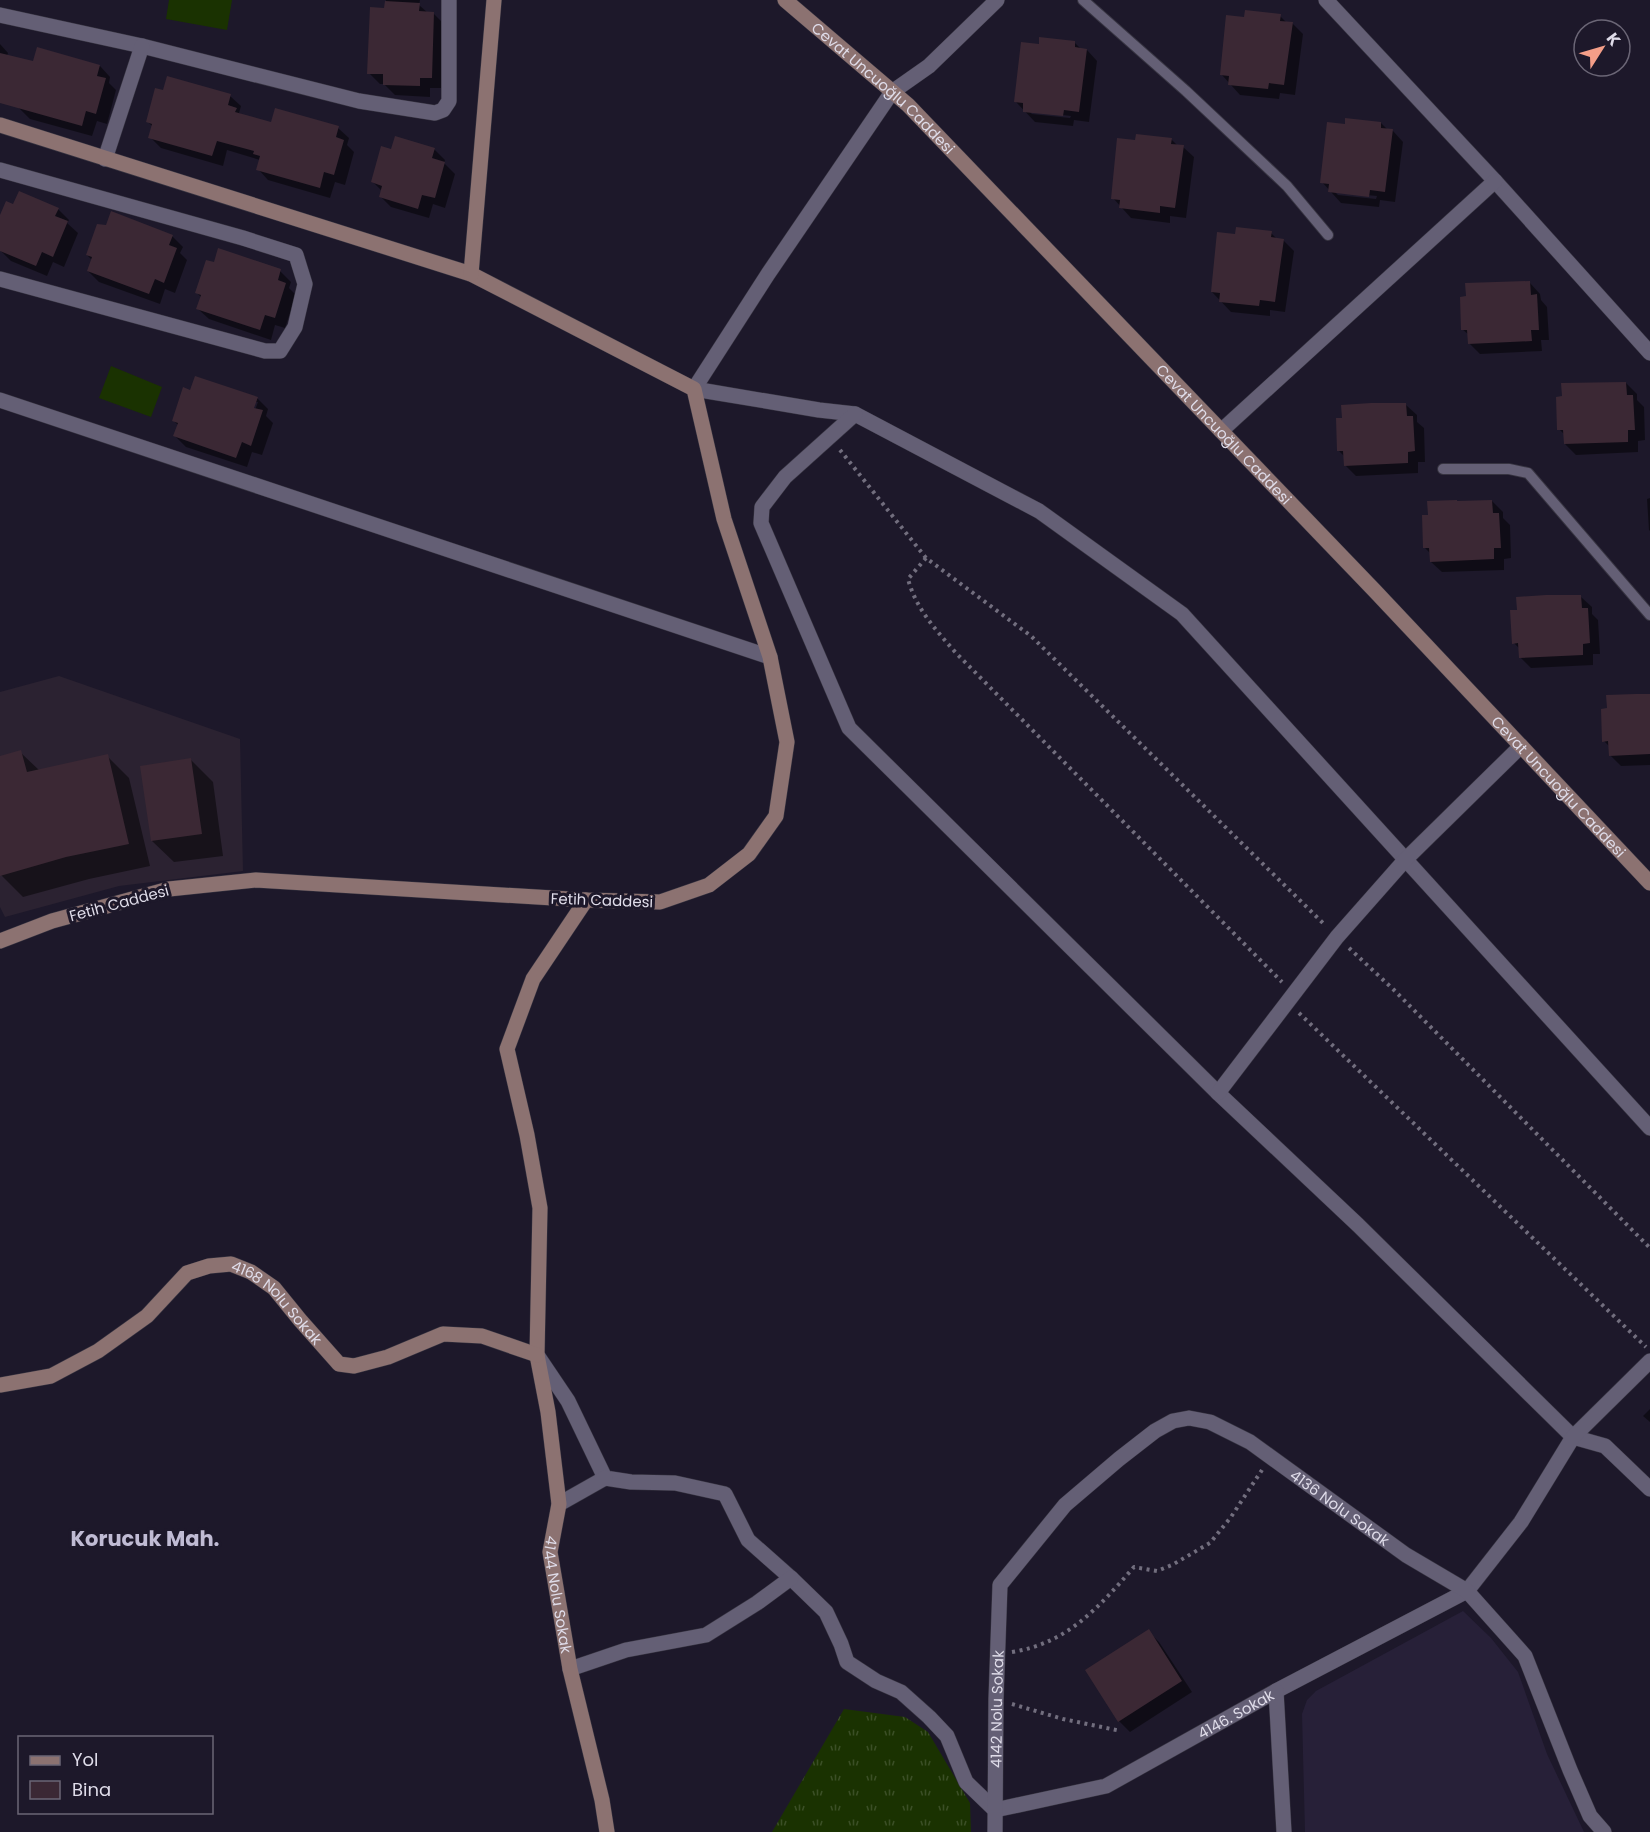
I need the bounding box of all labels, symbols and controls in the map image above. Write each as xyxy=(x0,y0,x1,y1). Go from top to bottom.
street label: Cevat Uncuoğlu Caddesi xyxy=(807,17,960,158)
north arrow xyxy=(1572,18,1632,78)
text: K xyxy=(1601,28,1626,51)
street label: Cevat Uncuoğlu Caddesi xyxy=(1152,359,1297,509)
street label: Cevat Uncuoğlu Caddesi xyxy=(1487,711,1631,862)
street label: Fetih Caddesi xyxy=(67,880,171,926)
street label: Fetih Caddesi xyxy=(550,888,654,912)
street label: 4168 Nolu Sokak xyxy=(228,1255,328,1349)
street label: 4136 Nolu Sokak xyxy=(1286,1464,1394,1551)
district label: Korucuk Mah. xyxy=(70,1524,220,1553)
street label: 4144 Nolu Sokak xyxy=(539,1534,578,1655)
street label: 4142 Nolu Sokak xyxy=(985,1649,1008,1768)
street label: 4146. Sokak xyxy=(1194,1684,1278,1743)
legend xyxy=(18,1736,213,1814)
text: Yol xyxy=(72,1747,98,1772)
text: Bina xyxy=(72,1777,111,1802)

